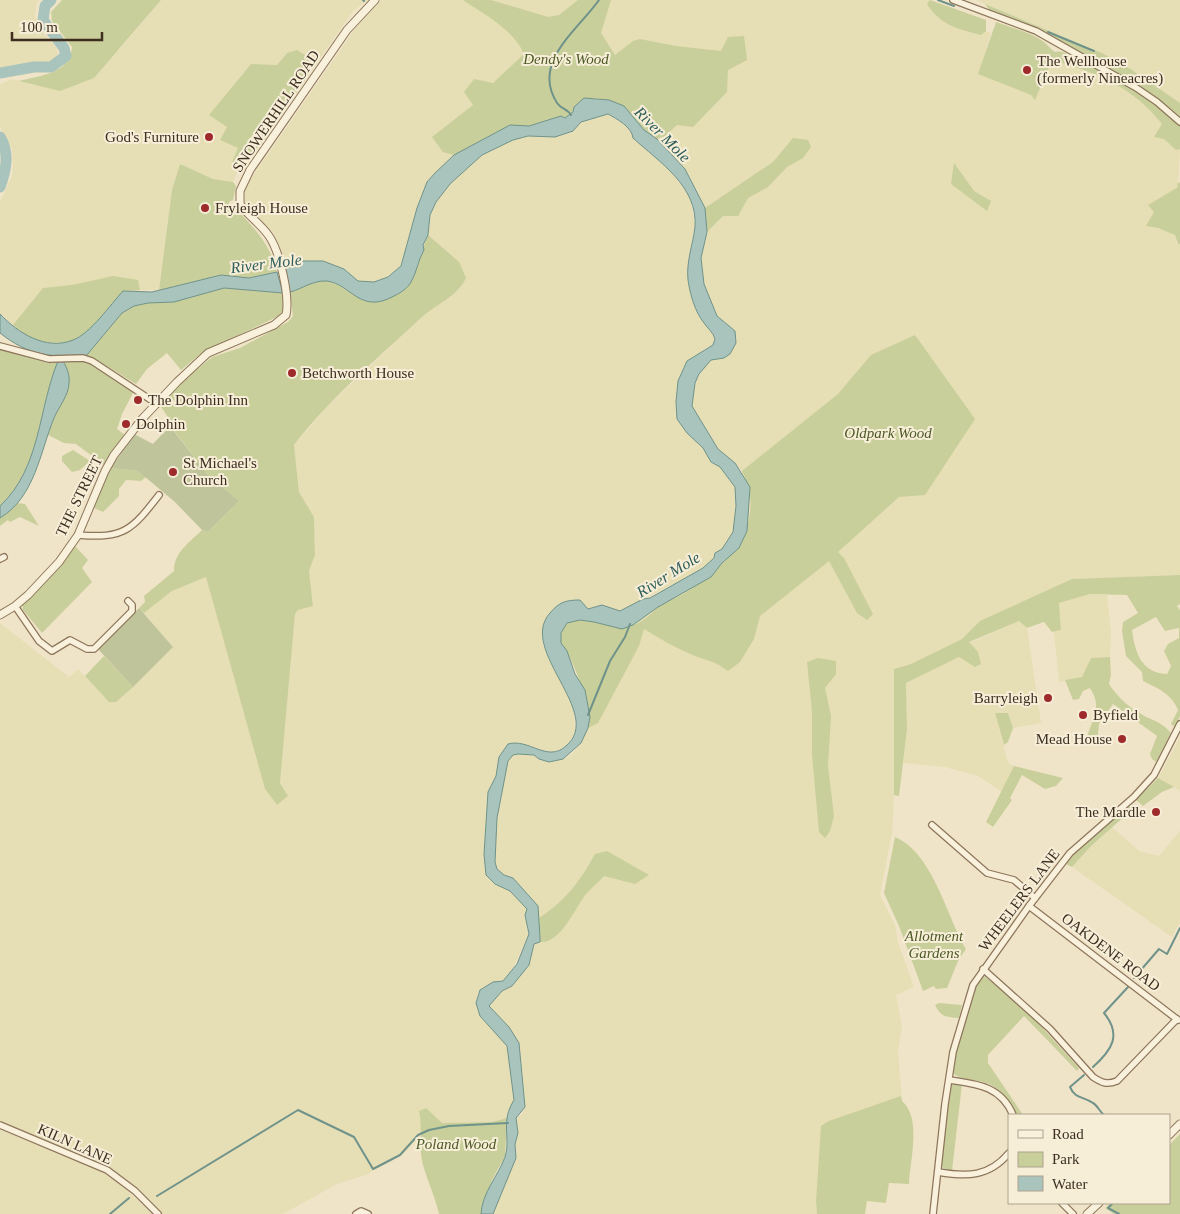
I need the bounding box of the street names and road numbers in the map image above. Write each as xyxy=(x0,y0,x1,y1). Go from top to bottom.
street label: SNOWERHILL ROAD xyxy=(229,47,323,175)
street label: THE STREET xyxy=(53,453,105,539)
street label: WHEELERS LANE xyxy=(975,846,1063,954)
street label: OAKDENE ROAD xyxy=(1059,910,1163,994)
street label: KILN LANE xyxy=(35,1121,115,1167)

